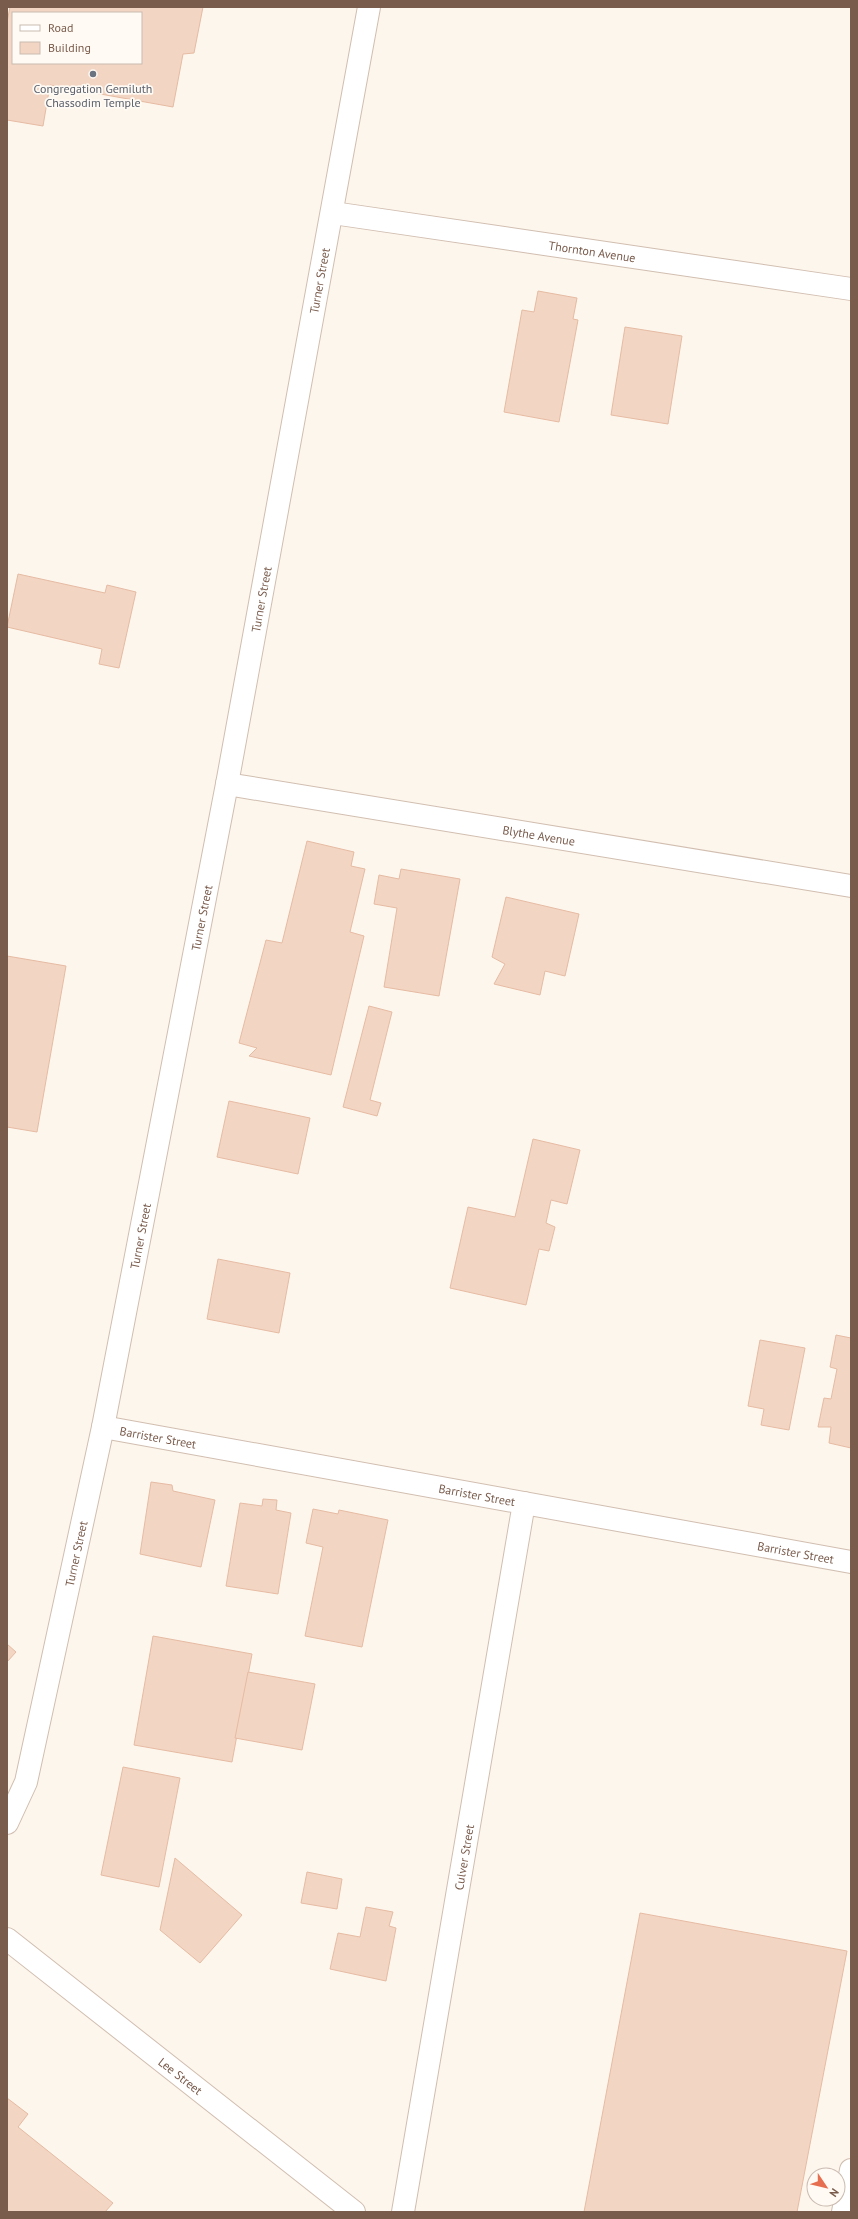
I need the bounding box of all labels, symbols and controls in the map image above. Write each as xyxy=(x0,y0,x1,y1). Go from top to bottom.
legend xyxy=(12,12,142,64)
text: Road xyxy=(48,20,73,35)
text: Building xyxy=(48,40,91,55)
marker: Congregation Gemiluth Chassodim Temple xyxy=(88,69,98,79)
place label: Congregation Gemiluth Chassodim Temple xyxy=(34,81,152,110)
street label: Thornton Avenue xyxy=(548,237,637,265)
street label: Turner Street xyxy=(306,246,332,315)
street label: Turner Street xyxy=(247,565,274,633)
street label: Blythe Avenue xyxy=(502,822,576,848)
street label: Turner Street xyxy=(188,884,215,952)
street label: Turner Street xyxy=(126,1202,154,1270)
street label: Barrister Street xyxy=(119,1423,198,1451)
street label: Barrister Street xyxy=(437,1480,516,1509)
street label: Turner Street xyxy=(61,1519,90,1588)
street label: Barrister Street xyxy=(756,1538,835,1566)
street label: Culver Street xyxy=(451,1823,477,1891)
street label: Lee Street xyxy=(156,2054,206,2097)
north arrow xyxy=(806,2167,846,2207)
text: N xyxy=(826,2186,842,2200)

